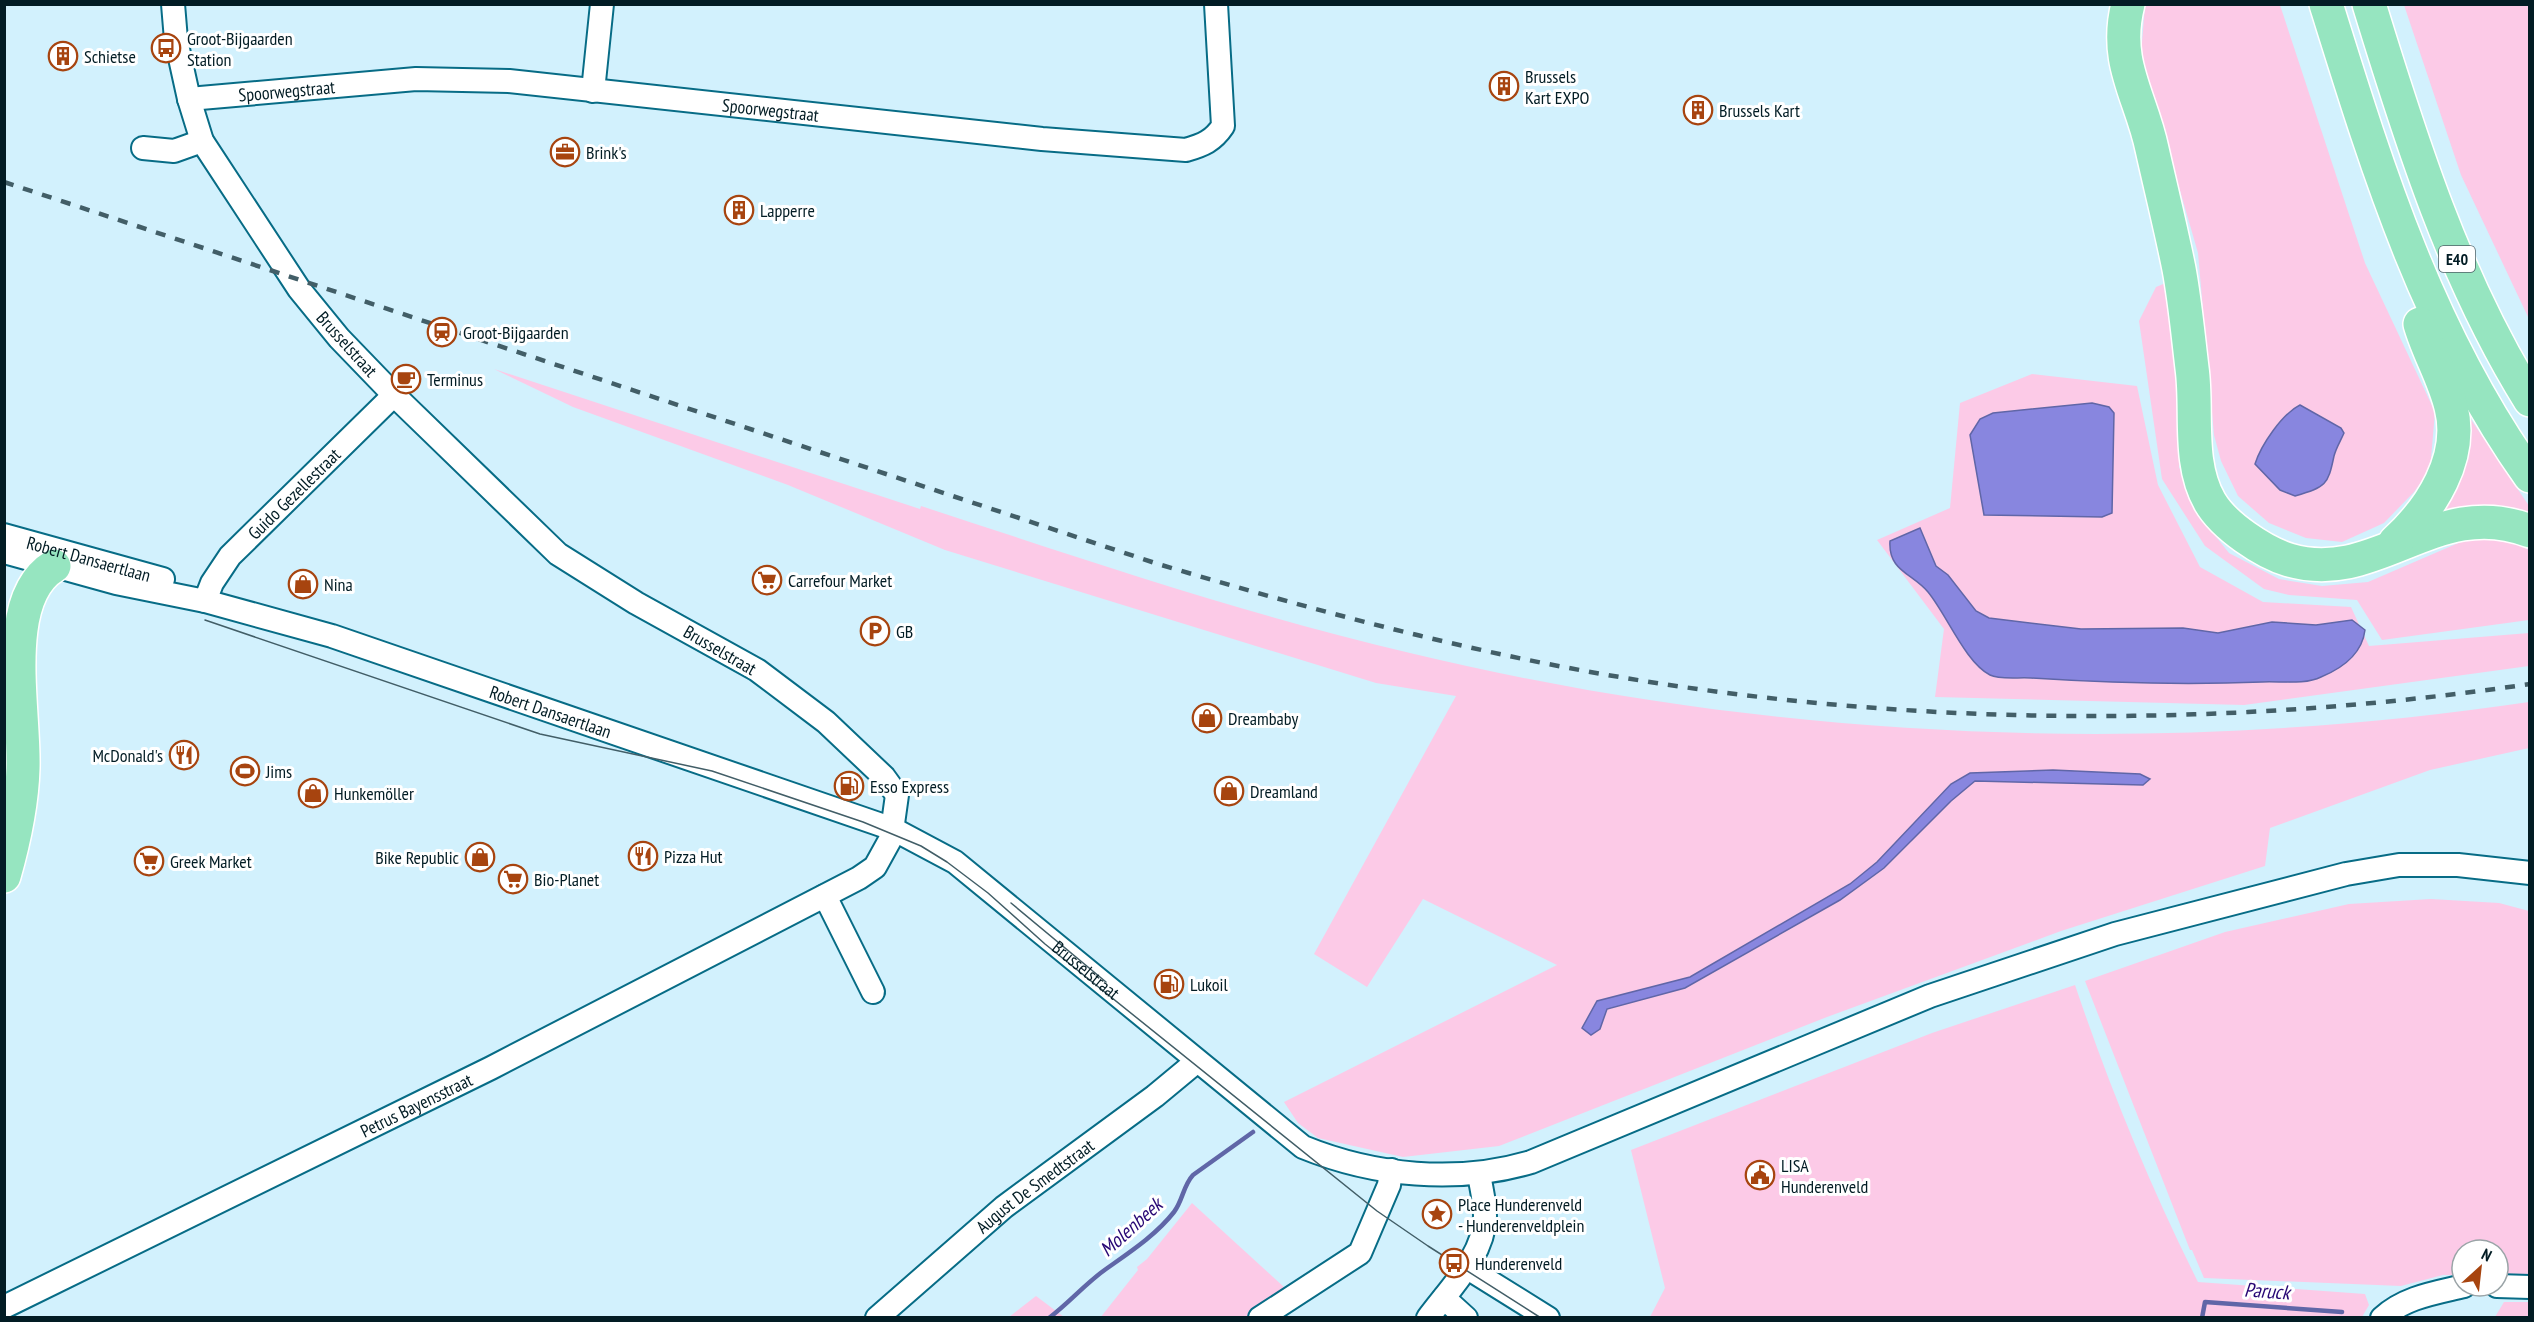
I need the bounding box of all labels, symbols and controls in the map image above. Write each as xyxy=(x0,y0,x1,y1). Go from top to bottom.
place label: Groot-Bijgaarden Station xyxy=(187,27,293,71)
bus stop icon: Groot-Bijgaarden Station xyxy=(150,32,182,64)
building icon: Schietse xyxy=(47,40,79,72)
place label: Schietse xyxy=(84,45,136,68)
place label: Brussels Kart EXPO xyxy=(1525,65,1589,109)
building icon: Brussels Kart EXPO xyxy=(1488,70,1520,102)
street label: Spoorwegstraat xyxy=(237,75,336,106)
street label: Spoorwegstraat xyxy=(721,93,820,126)
building icon: Brussels Kart xyxy=(1682,94,1714,126)
place label: Brussels Kart xyxy=(1719,99,1800,122)
office icon: Brink's xyxy=(549,136,581,168)
place label: Brink's xyxy=(586,141,627,164)
building icon: Lapperre xyxy=(723,194,755,226)
place label: Lapperre xyxy=(760,199,815,222)
road number: E40 xyxy=(2439,246,2475,272)
street label: Brusselstraat xyxy=(312,306,382,382)
station icon: Groot-Bijgaarden xyxy=(426,316,458,348)
place label: Groot-Bijgaarden xyxy=(463,321,569,344)
cafe icon: Terminus xyxy=(390,363,422,395)
place label: Terminus xyxy=(427,368,483,391)
street label: Guido Gezellestraat xyxy=(242,443,345,544)
street label: Robert Dansaertlaan xyxy=(24,530,153,587)
supermarket icon: Carrefour Market xyxy=(751,564,783,596)
shop icon: Nina xyxy=(287,568,319,600)
place label: Carrefour Market xyxy=(788,569,892,592)
place label: Nina xyxy=(324,573,353,596)
parking icon: GB xyxy=(859,615,891,647)
street label: Brusselstraat xyxy=(679,620,761,680)
place label: GB xyxy=(896,620,913,643)
street label: Robert Dansaertlaan xyxy=(487,680,615,743)
shop icon: Dreambaby xyxy=(1191,702,1223,734)
place label: Dreambaby xyxy=(1228,707,1298,730)
restaurant icon: McDonald's xyxy=(168,739,200,771)
place label: McDonald's xyxy=(92,744,163,767)
sports icon: Jims xyxy=(229,755,261,787)
place label: Jims xyxy=(265,760,292,783)
fuel station icon: Esso Express xyxy=(833,770,865,802)
place label: Esso Express xyxy=(870,775,949,798)
shop icon: Dreamland xyxy=(1213,775,1245,807)
shop icon: Hunkemöller xyxy=(297,777,329,809)
place label: Dreamland xyxy=(1250,780,1318,803)
place label: Hunkemöller xyxy=(334,782,414,805)
restaurant icon: Pizza Hut xyxy=(627,840,659,872)
shop icon: Bike Republic xyxy=(464,841,496,873)
supermarket icon: Greek Market xyxy=(133,845,165,877)
place label: Pizza Hut xyxy=(664,845,722,868)
place label: Bike Republic xyxy=(375,846,460,869)
place label: Greek Market xyxy=(170,850,252,873)
supermarket icon: Bio-Planet xyxy=(497,863,529,895)
place label: Bio-Planet xyxy=(534,868,599,891)
street label: Brusselstraat xyxy=(1048,935,1125,1004)
fuel station icon: Lukoil xyxy=(1153,968,1185,1000)
place label: Lukoil xyxy=(1190,973,1229,996)
street label: Petrus Bayensstraat xyxy=(356,1068,476,1142)
street label: August De Smedtstraat xyxy=(971,1133,1098,1238)
place label: LISA Hunderenveld xyxy=(1781,1154,1868,1198)
public building icon: LISA Hunderenveld xyxy=(1744,1159,1776,1191)
water label: Molenbeek xyxy=(1094,1190,1170,1262)
place label: Place Hunderenveld - Hunderenveldplein xyxy=(1458,1193,1584,1237)
place icon: Place Hunderenveld - Hunderenveldplein xyxy=(1421,1198,1453,1230)
north arrow xyxy=(2450,1238,2510,1298)
text: N xyxy=(2478,1244,2495,1266)
bus stop icon: Hunderenveld xyxy=(1438,1247,1470,1279)
place label: Hunderenveld xyxy=(1475,1252,1562,1275)
water label: Paruck xyxy=(2243,1276,2293,1306)

